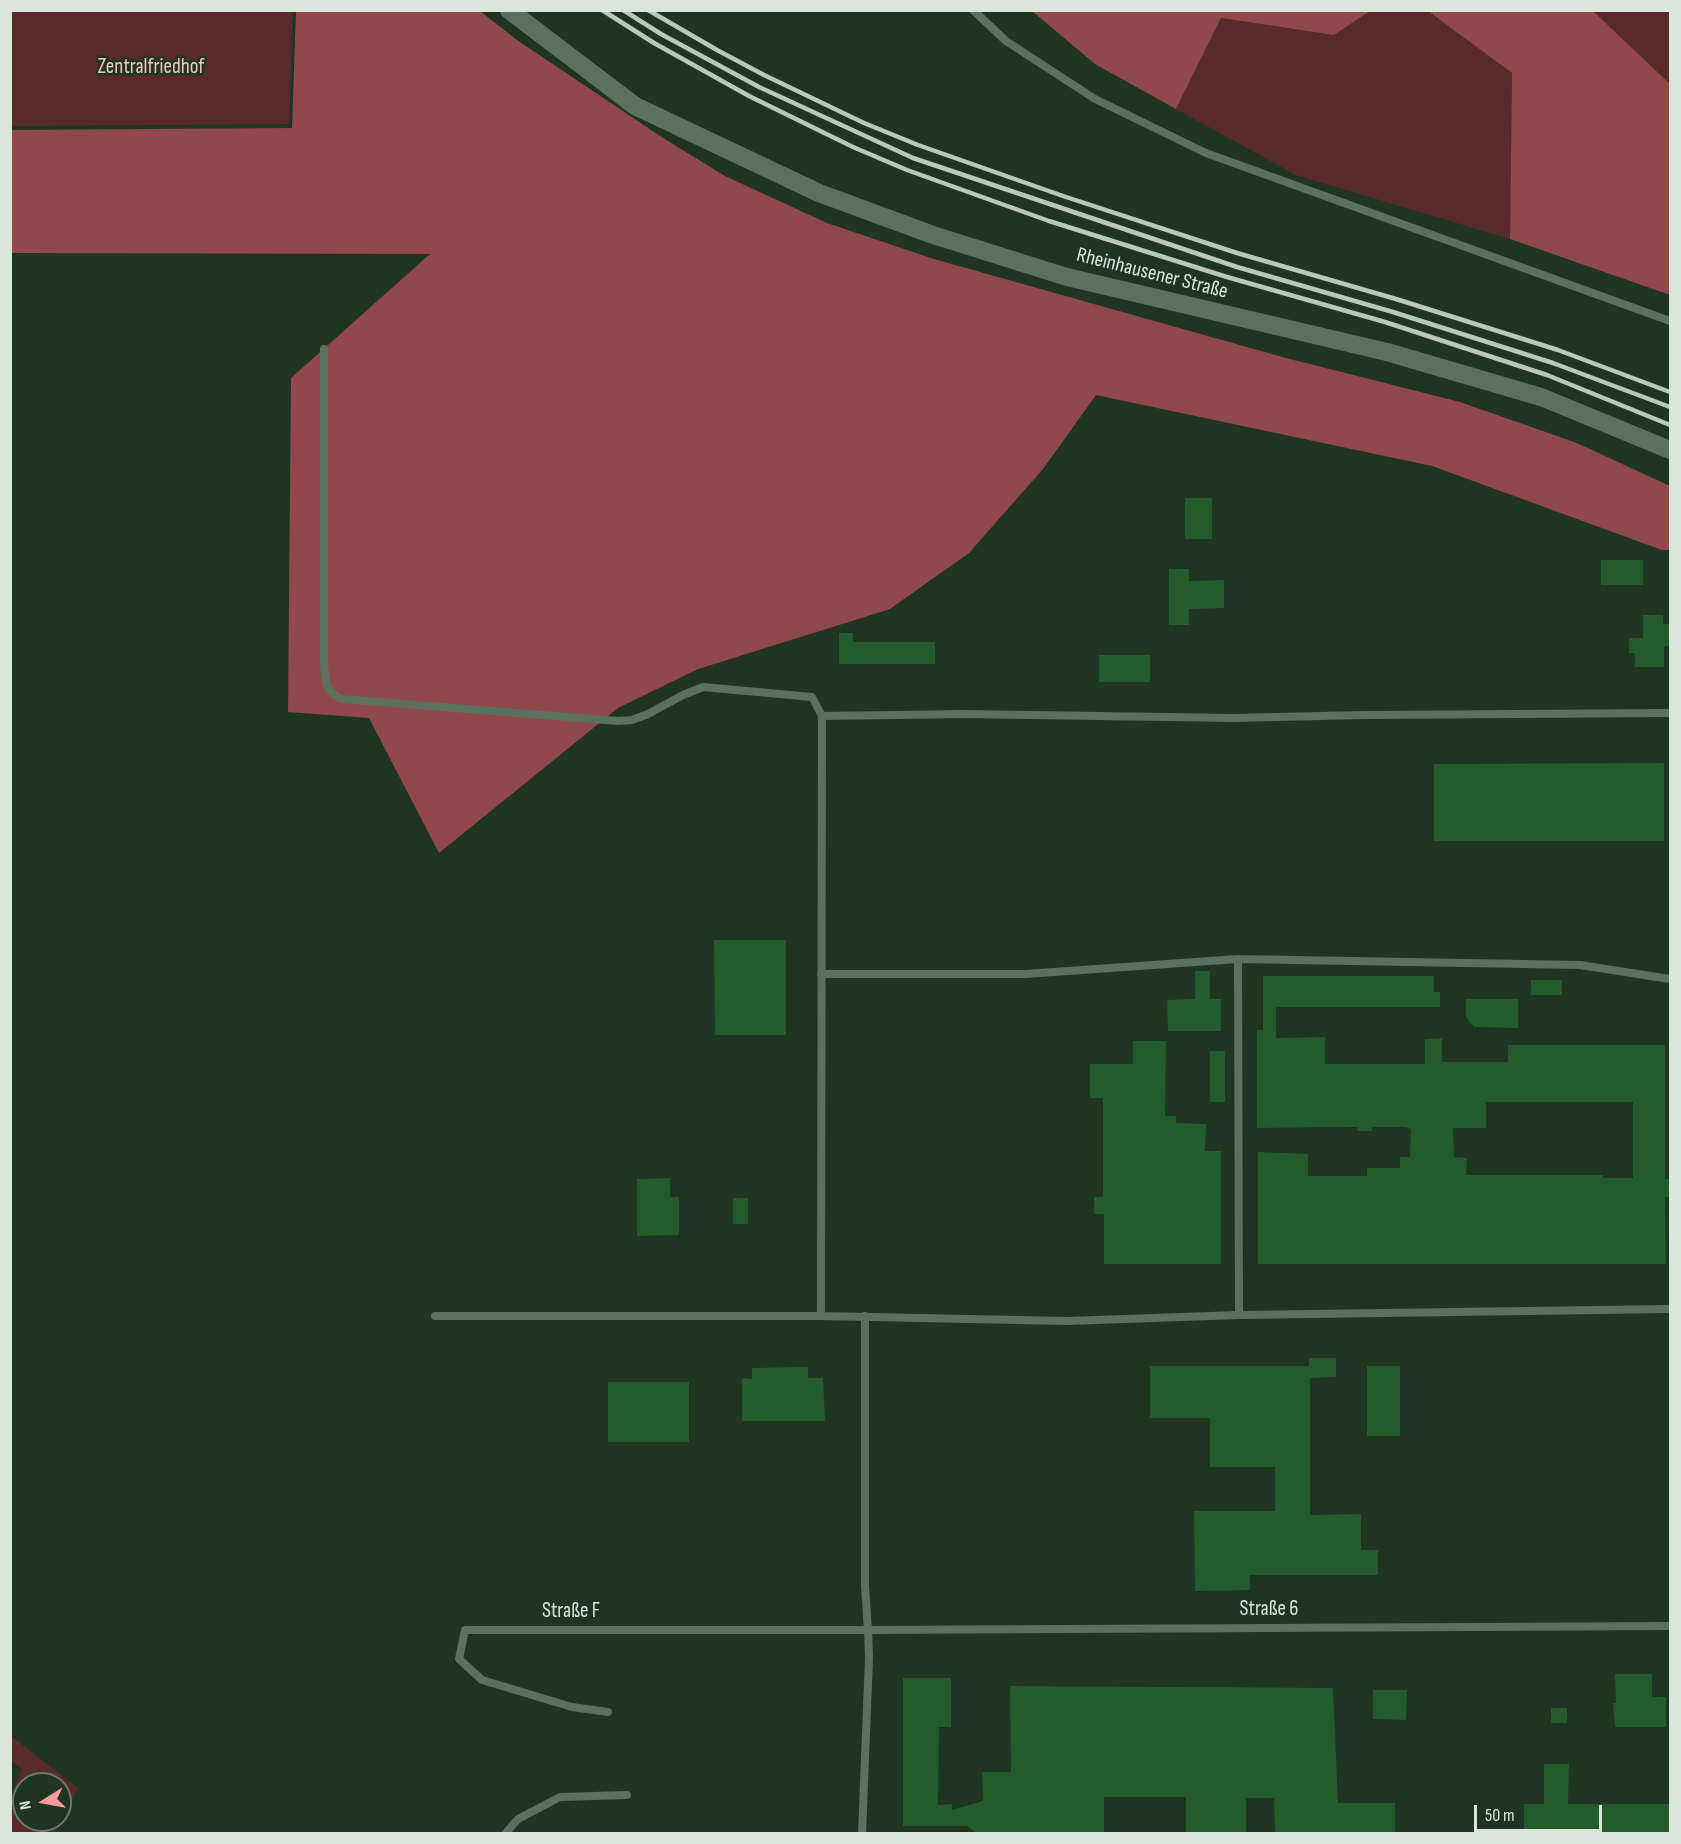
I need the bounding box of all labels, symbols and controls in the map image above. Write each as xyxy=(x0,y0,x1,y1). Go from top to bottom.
park label: Zentralfriedhof xyxy=(98,55,204,81)
street label: Rheinhausener Straße xyxy=(1074,243,1230,305)
street label: Straße 6 xyxy=(1240,1597,1298,1623)
street label: Straße F xyxy=(542,1599,600,1625)
north arrow xyxy=(12,1772,72,1832)
scale bar xyxy=(1477,1793,1604,1831)
text: N xyxy=(16,1799,36,1811)
text: 50 m xyxy=(1485,1805,1515,1826)

